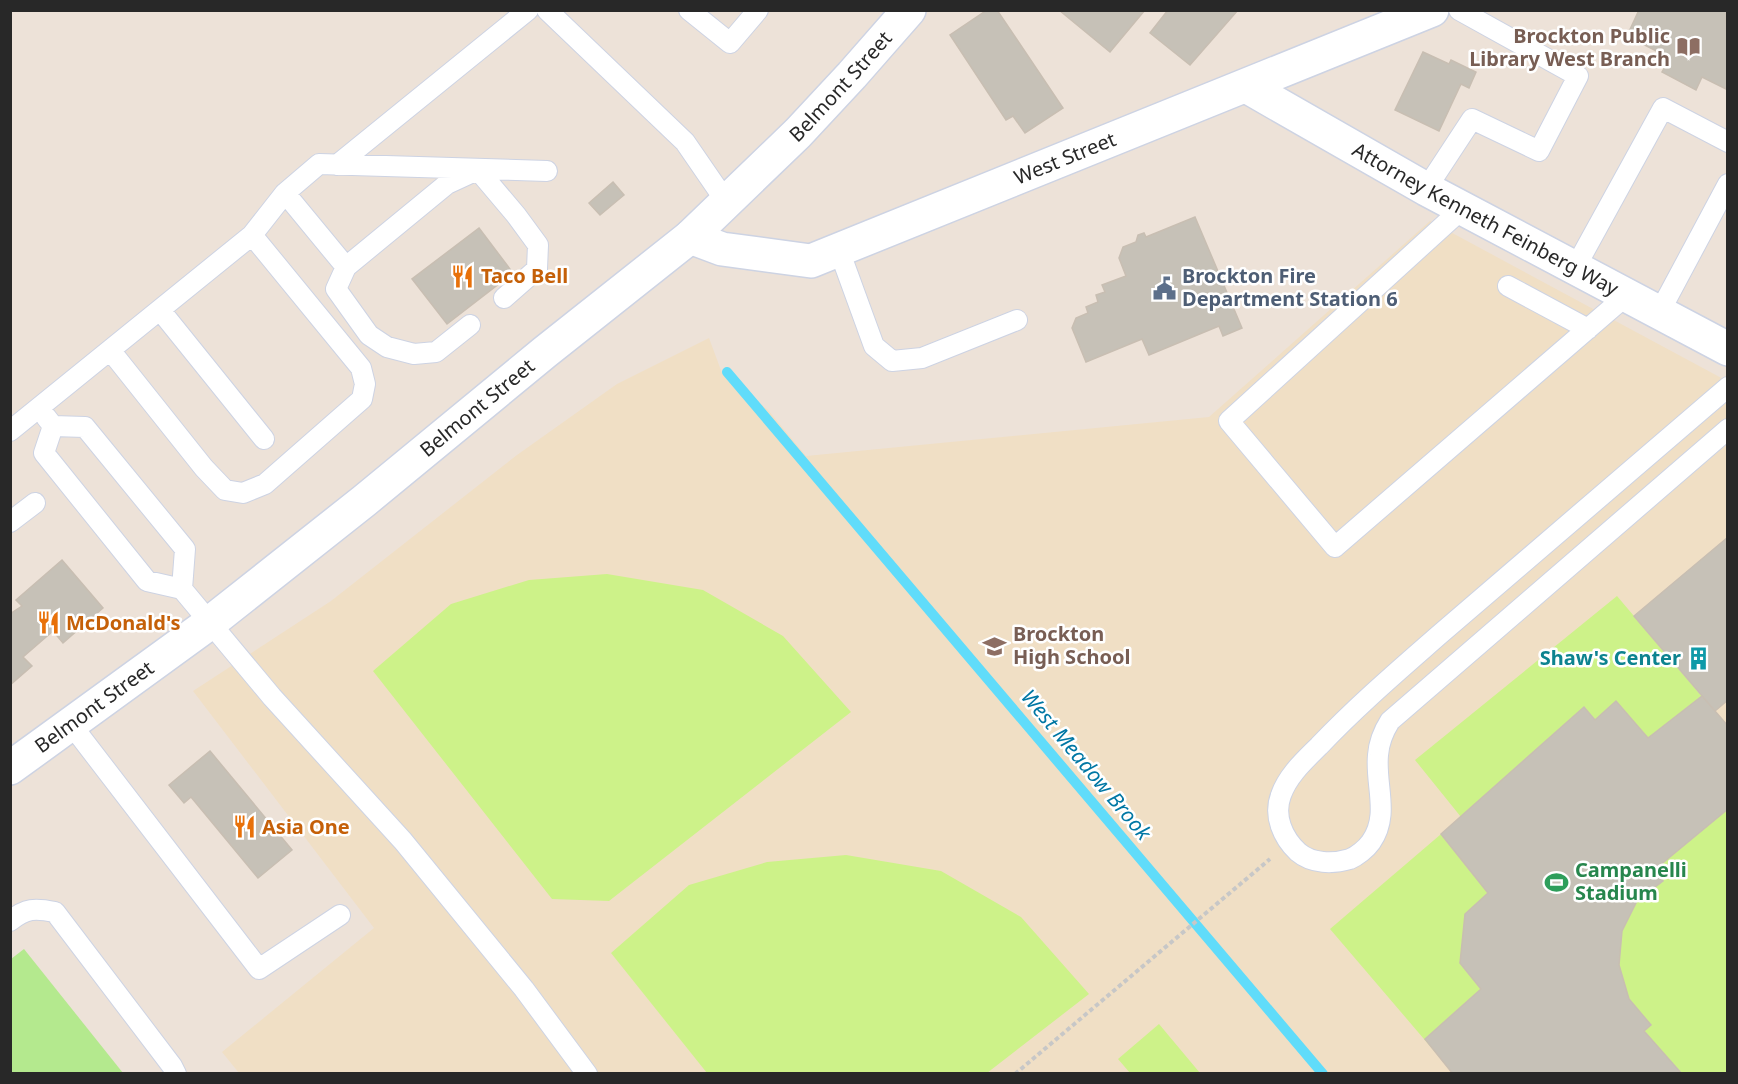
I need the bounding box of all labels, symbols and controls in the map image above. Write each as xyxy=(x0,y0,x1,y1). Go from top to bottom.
place label: Brockton Public Library West Branch xyxy=(1469,22,1670,72)
street label: Belmont Street xyxy=(783,25,898,148)
library icon: Brockton Public Library West Branch xyxy=(1675,34,1701,60)
street label: West Street xyxy=(1010,125,1120,190)
street label: Attorney Kenneth Feinberg Way xyxy=(1348,136,1624,302)
place label: Taco Bell xyxy=(481,262,568,289)
place label: Brockton Fire Department Station 6 xyxy=(1182,262,1398,312)
restaurant icon: Taco Bell xyxy=(450,263,476,289)
public building icon: Brockton Fire Department Station 6 xyxy=(1151,275,1177,301)
street label: Belmont Street xyxy=(414,352,540,463)
place label: McDonald's xyxy=(66,609,181,636)
restaurant icon: McDonald's xyxy=(35,610,61,636)
place label: Brockton High School xyxy=(1013,620,1130,670)
school or university icon: Brockton High School xyxy=(982,633,1008,659)
place label: Shaw's Center xyxy=(1540,644,1681,671)
building icon: Shaw's Center xyxy=(1686,645,1712,671)
street label: Belmont Street xyxy=(29,654,159,759)
water label: West Meadow Brook xyxy=(1015,683,1159,847)
place label: Asia One xyxy=(262,813,350,840)
restaurant icon: Asia One xyxy=(231,814,257,840)
place label: Campanelli Stadium xyxy=(1575,856,1687,906)
sports icon: Campanelli Stadium xyxy=(1544,869,1570,895)

